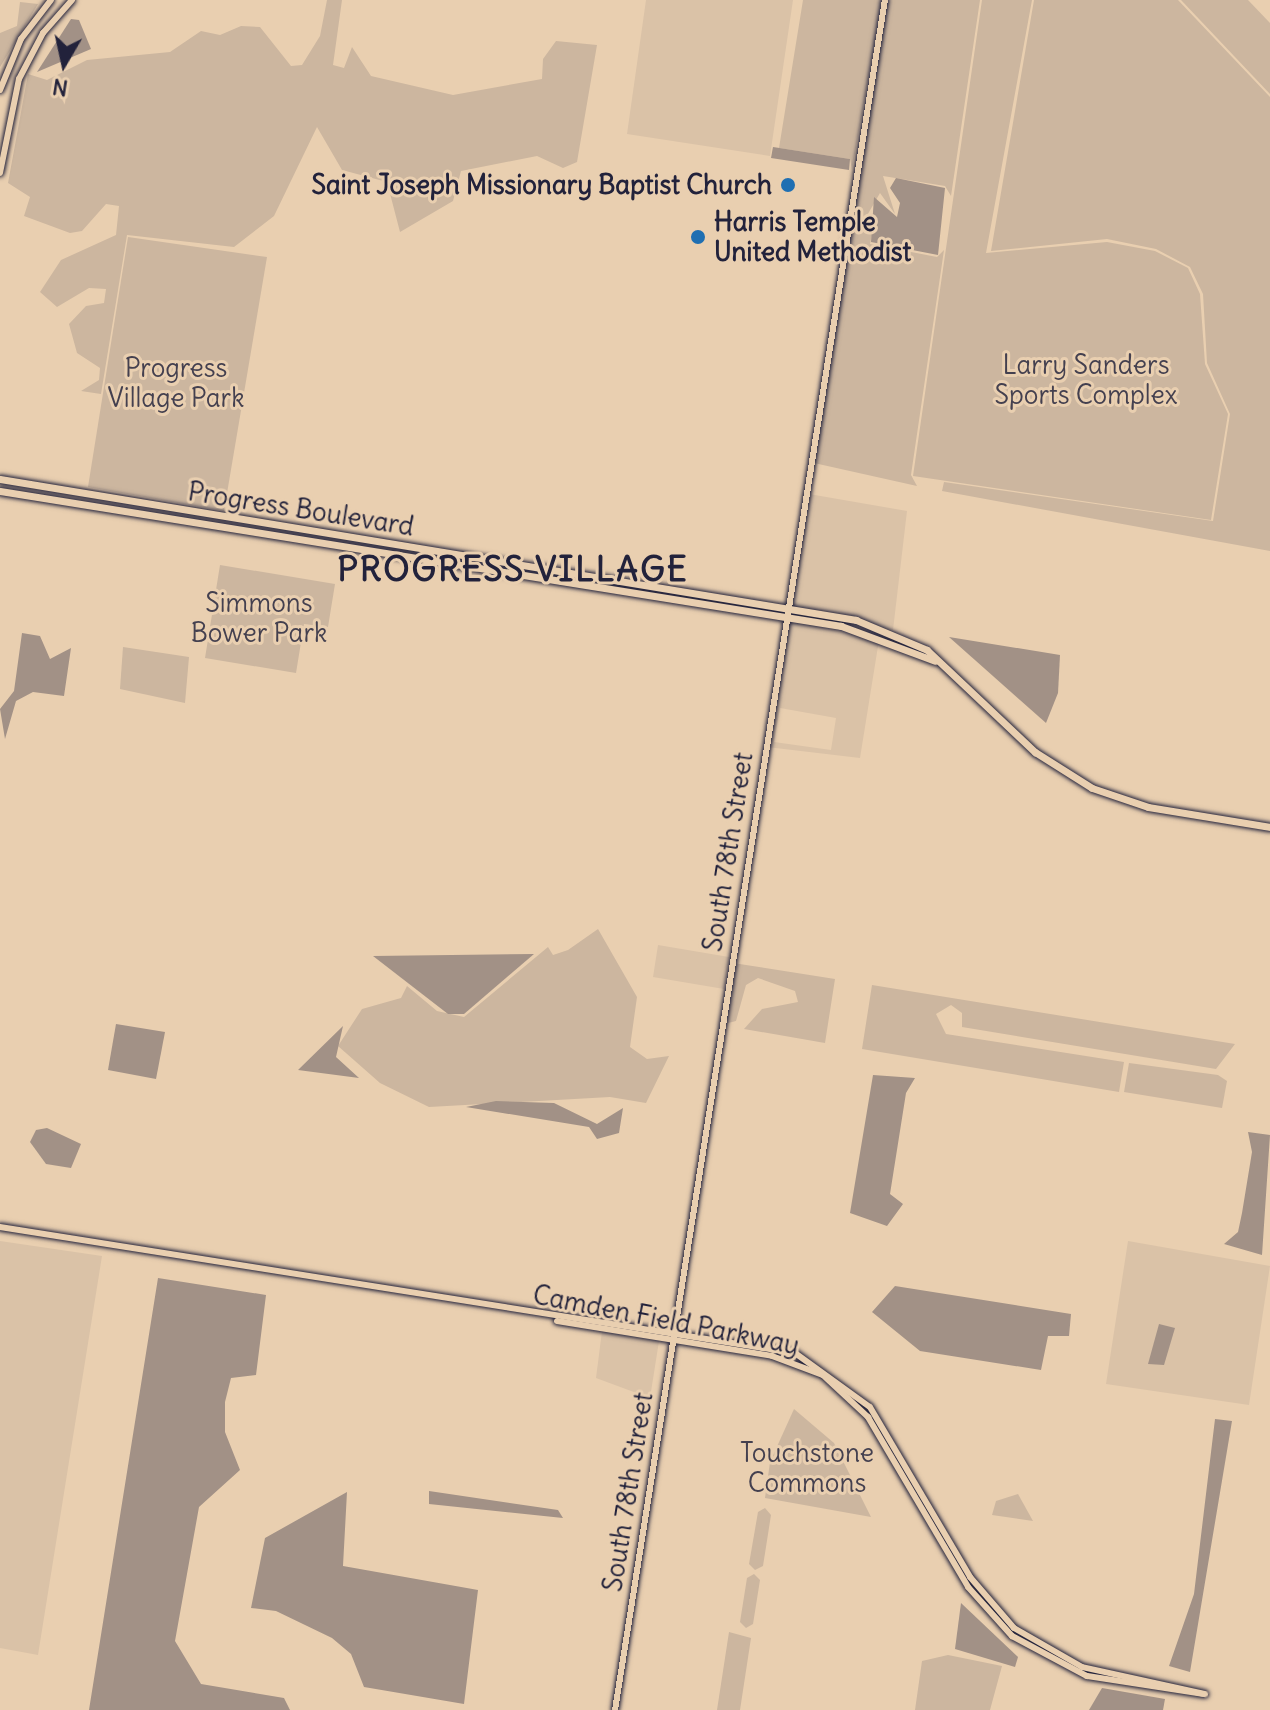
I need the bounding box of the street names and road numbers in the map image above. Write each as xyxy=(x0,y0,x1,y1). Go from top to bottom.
street label: Progress Boulevard xyxy=(186,476,416,542)
street label: South 78th Street xyxy=(697,750,759,954)
street label: Camden Field Parkway xyxy=(530,1279,802,1361)
street label: South 78th Street xyxy=(597,1390,659,1594)

